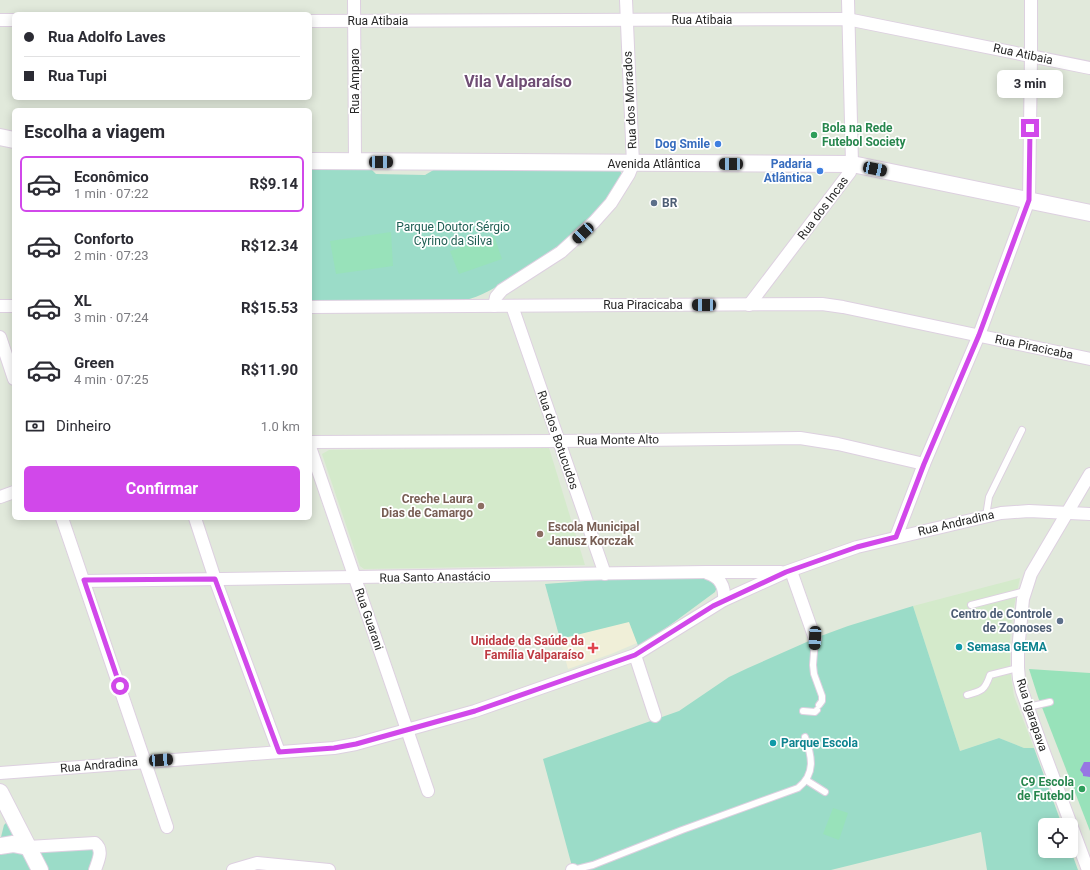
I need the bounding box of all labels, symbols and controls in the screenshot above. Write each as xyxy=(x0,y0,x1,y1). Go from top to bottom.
street label: Rua Atibaia xyxy=(672,13,732,27)
street label: Rua Atibaia xyxy=(348,14,408,28)
text: Rua Adolfo Laves xyxy=(48,28,166,46)
street label: Rua Atibaia xyxy=(992,41,1054,67)
street label: Rua Amparo xyxy=(348,48,362,114)
street label: Rua dos Morrados xyxy=(620,51,640,149)
text: Rua Tupi xyxy=(48,67,107,85)
callout: 3 min xyxy=(997,70,1063,98)
district label: Vila Valparaíso xyxy=(464,72,572,91)
text: 3 min xyxy=(1014,76,1046,91)
route end xyxy=(1021,119,1039,137)
text: Escolha a viagem xyxy=(24,121,165,142)
place label: Bola na Rede Futebol Society xyxy=(822,121,907,149)
marker: Bola na Rede Futebol Society xyxy=(809,130,819,140)
place label: Dog Smile xyxy=(655,137,711,151)
marker: Dog Smile xyxy=(713,139,723,149)
car xyxy=(369,156,393,168)
street label: Avenida Atlântica xyxy=(608,157,700,171)
place label: Padaria Atlântica xyxy=(764,157,813,185)
car xyxy=(719,158,743,170)
car xyxy=(862,161,888,177)
icon: car xyxy=(26,166,62,202)
marker: Padaria Atlântica xyxy=(815,166,825,176)
text: Econômico xyxy=(74,168,149,186)
street label: Rua dos Incas xyxy=(795,174,851,242)
text: R$9.14 xyxy=(250,175,298,193)
text: 1 min · 07:22 xyxy=(74,186,149,201)
place label: BR xyxy=(662,196,678,210)
marker: BR xyxy=(649,198,659,208)
park label: Parque Doutor Sérgio Cyrino da Silva xyxy=(396,220,510,248)
car xyxy=(570,220,596,246)
icon: car xyxy=(26,228,62,264)
text: Conforto xyxy=(74,230,134,248)
text: R$12.34 xyxy=(241,237,298,255)
text: 2 min · 07:23 xyxy=(74,248,149,263)
icon: car xyxy=(26,290,62,326)
text: XL xyxy=(74,292,92,310)
street label: Rua Piracicaba xyxy=(603,298,683,312)
text: R$15.53 xyxy=(241,299,298,317)
car xyxy=(692,299,716,311)
text: 3 min · 07:24 xyxy=(74,310,149,325)
street label: Rua Piracicaba xyxy=(994,332,1074,362)
icon: car xyxy=(26,352,62,388)
text: Green xyxy=(74,354,114,372)
text: R$11.90 xyxy=(241,361,298,379)
text: 4 min · 07:25 xyxy=(74,372,149,387)
street label: Rua dos Botucudos xyxy=(534,389,582,491)
icon: cash xyxy=(24,415,46,437)
text: Dinheiro xyxy=(56,417,111,435)
text: 1.0 km xyxy=(261,419,300,434)
street label: Rua Monte Alto xyxy=(577,432,659,448)
button: Confirmar xyxy=(24,466,300,512)
place label: Creche Laura Dias de Camargo xyxy=(381,492,474,520)
marker: Creche Laura Dias de Camargo xyxy=(476,501,486,511)
street label: Rua Andradina xyxy=(916,507,996,539)
place label: Escola Municipal Janusz Korczak xyxy=(548,520,639,548)
marker: Escola Municipal Janusz Korczak xyxy=(535,529,545,539)
street label: Rua Santo Anastácio xyxy=(379,569,491,585)
street label: Rua Guarani xyxy=(352,586,386,652)
place label: Centro de Controle de Zoonoses xyxy=(951,607,1053,635)
marker: Centro de Controle de Zoonoses xyxy=(1055,616,1065,626)
car xyxy=(808,626,822,650)
place label: Unidade da Saúde da Família Valparaíso xyxy=(471,634,585,662)
place label: Semasa GEMA xyxy=(967,640,1048,654)
marker: Unidade da Saúde da Família Valparaíso xyxy=(587,642,599,654)
marker: Semasa GEMA xyxy=(954,642,964,652)
route start xyxy=(111,677,129,695)
street label: Rua Igarapava xyxy=(1014,677,1050,753)
place label: Parque Escola xyxy=(781,736,858,750)
marker: Parque Escola xyxy=(768,738,778,748)
car xyxy=(149,753,173,767)
street label: Rua Andradina xyxy=(60,755,138,775)
place label: C9 Escola de Futebol xyxy=(1017,775,1075,803)
marker: C9 Escola de Futebol xyxy=(1077,784,1087,794)
map controls xyxy=(1038,818,1078,858)
button: locate xyxy=(1038,818,1078,858)

